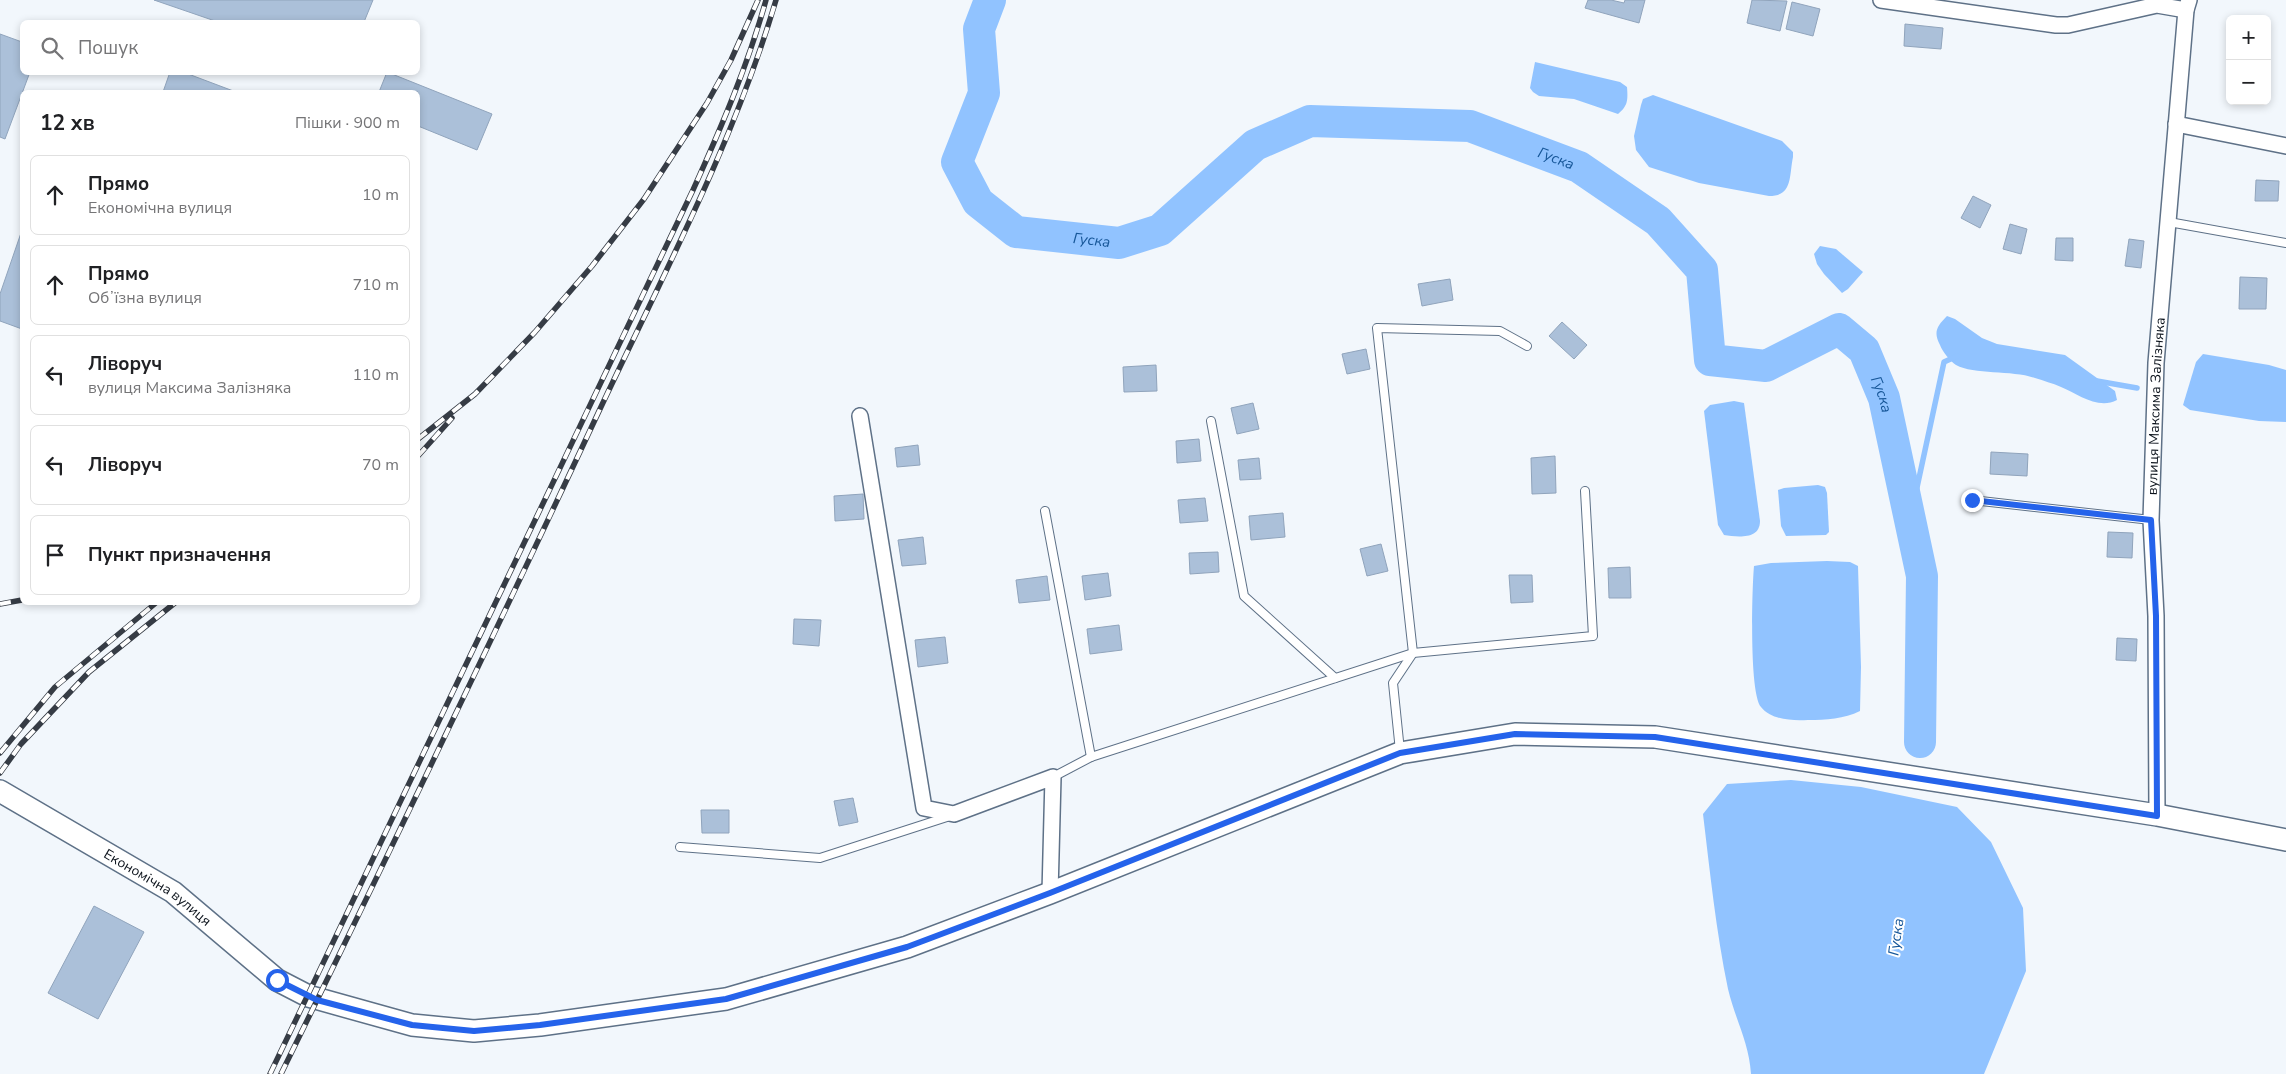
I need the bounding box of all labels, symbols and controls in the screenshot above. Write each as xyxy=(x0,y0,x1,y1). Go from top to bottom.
map controls xyxy=(2226,15,2271,105)
button: + xyxy=(2226,15,2271,60)
search box xyxy=(20,20,420,75)
icon: search xyxy=(38,34,66,62)
text: Пошук xyxy=(78,35,138,61)
button: − xyxy=(2226,60,2271,105)
text: 12 хв xyxy=(40,109,95,137)
text: Пішки · 900 m xyxy=(295,112,400,134)
water label: Гуска xyxy=(1535,142,1577,174)
text: Прямо xyxy=(88,171,149,197)
icon: ahead xyxy=(41,181,69,209)
text: 10 m xyxy=(362,184,399,206)
text: Економічна вулиця xyxy=(88,197,232,219)
water label: Гуска xyxy=(1072,228,1111,252)
text: Прямо xyxy=(88,261,149,287)
icon: ahead xyxy=(41,271,69,299)
text: 710 m xyxy=(352,274,399,296)
text: Обʼїзна вулиця xyxy=(88,287,202,309)
street label: вулиця Максима Залізняка xyxy=(2142,317,2169,495)
text: Ліворуч xyxy=(88,351,162,377)
icon: left xyxy=(41,361,69,389)
text: 110 m xyxy=(352,364,399,386)
water label: Гуска xyxy=(1866,373,1897,414)
text: вулиця Максима Залізняка xyxy=(88,377,291,399)
icon: left xyxy=(41,451,69,479)
text: Ліворуч xyxy=(88,452,162,478)
text: 70 m xyxy=(362,454,399,476)
route end xyxy=(1961,489,1984,512)
icon: arrive xyxy=(41,541,69,569)
text: Пункт призначення xyxy=(88,542,271,568)
street label: Економічна вулиця xyxy=(101,844,216,930)
water label: Гуска xyxy=(1883,917,1909,957)
route start xyxy=(266,969,289,992)

